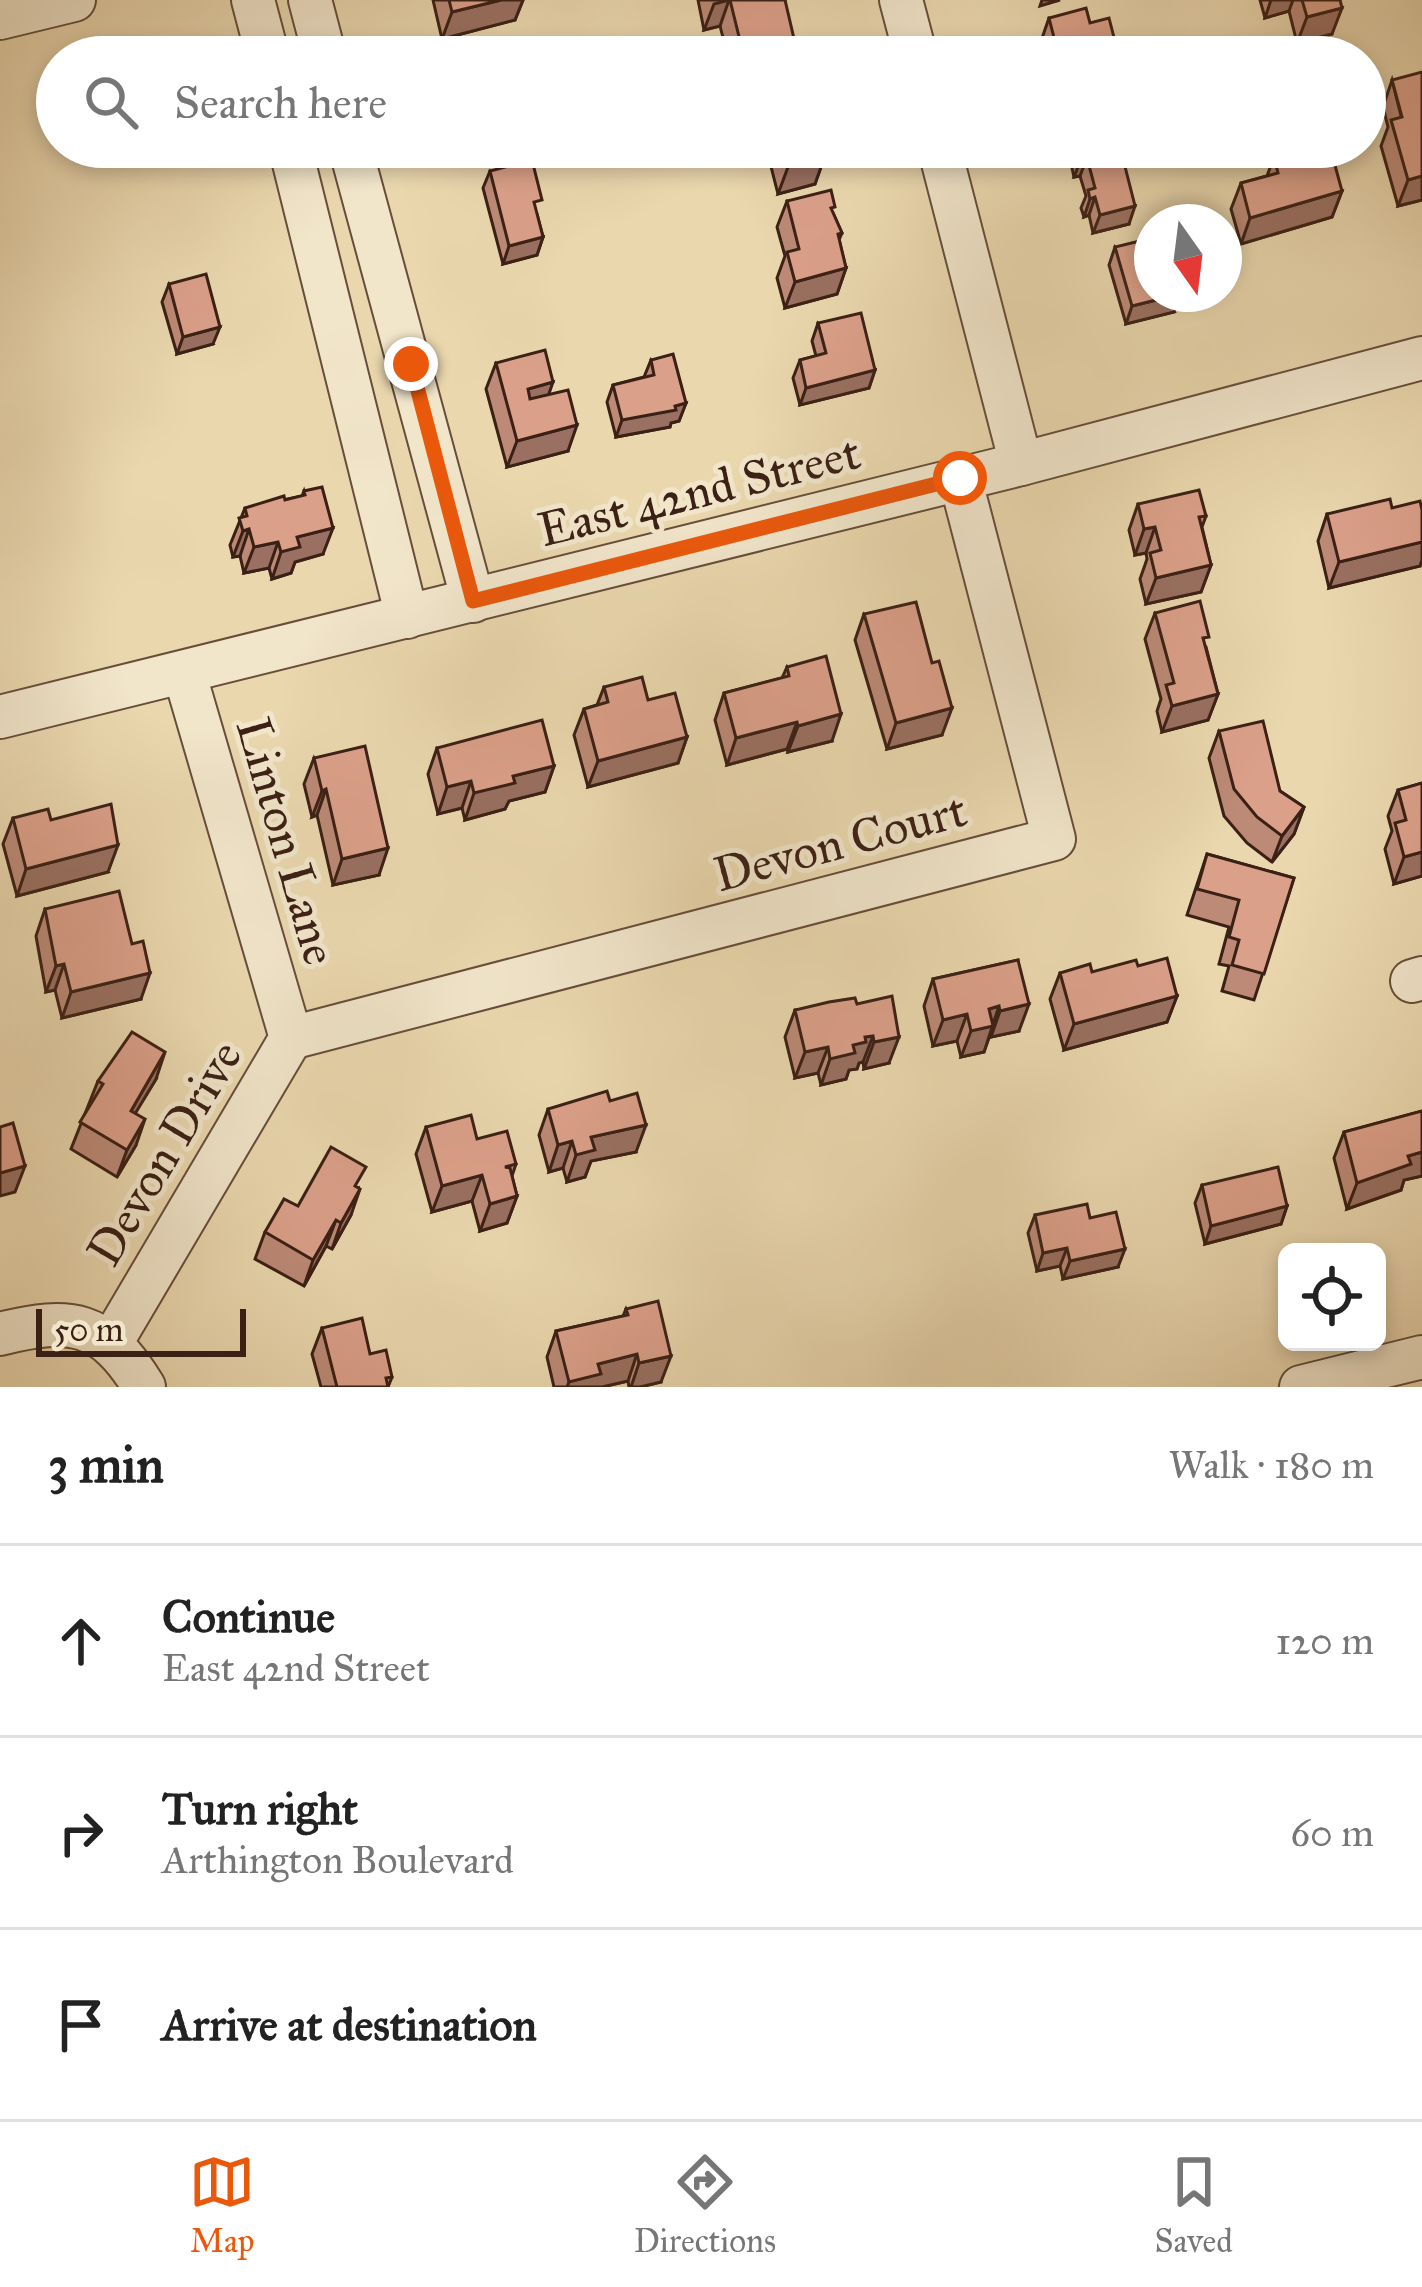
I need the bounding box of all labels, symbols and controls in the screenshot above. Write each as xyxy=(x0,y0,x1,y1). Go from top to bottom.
search box xyxy=(36,36,1386,168)
icon: search xyxy=(78,69,144,135)
text: Search here xyxy=(174,75,387,130)
north arrow xyxy=(1134,204,1242,312)
route end xyxy=(384,337,438,391)
street label: East 42nd Street xyxy=(532,423,866,559)
route start xyxy=(933,451,987,505)
street label: Linton Lane xyxy=(224,711,350,971)
street label: Devon Court xyxy=(707,780,973,904)
street label: Devon Drive xyxy=(74,1030,254,1276)
map controls xyxy=(1278,1243,1386,1351)
button: locate xyxy=(1278,1243,1386,1351)
scale bar xyxy=(36,1303,246,1356)
text: 50 m xyxy=(54,1310,123,1350)
text: 3 min xyxy=(48,1434,164,1496)
text: Walk · 180 m xyxy=(1168,1441,1374,1489)
text: Continue xyxy=(162,1589,335,1644)
icon: ahead xyxy=(48,1608,114,1674)
text: 120 m xyxy=(1275,1617,1374,1665)
text: East 42nd Street xyxy=(162,1644,430,1692)
text: Turn right xyxy=(162,1781,358,1836)
icon: right xyxy=(48,1800,114,1866)
text: 60 m xyxy=(1290,1809,1374,1857)
text: Arthington Boulevard xyxy=(162,1836,514,1884)
icon: arrive xyxy=(48,1992,114,2058)
text: Arrive at destination xyxy=(162,1997,537,2052)
tab: Map xyxy=(189,2149,255,2261)
tab: Directions xyxy=(634,2149,776,2261)
tab: Saved xyxy=(1154,2149,1233,2261)

